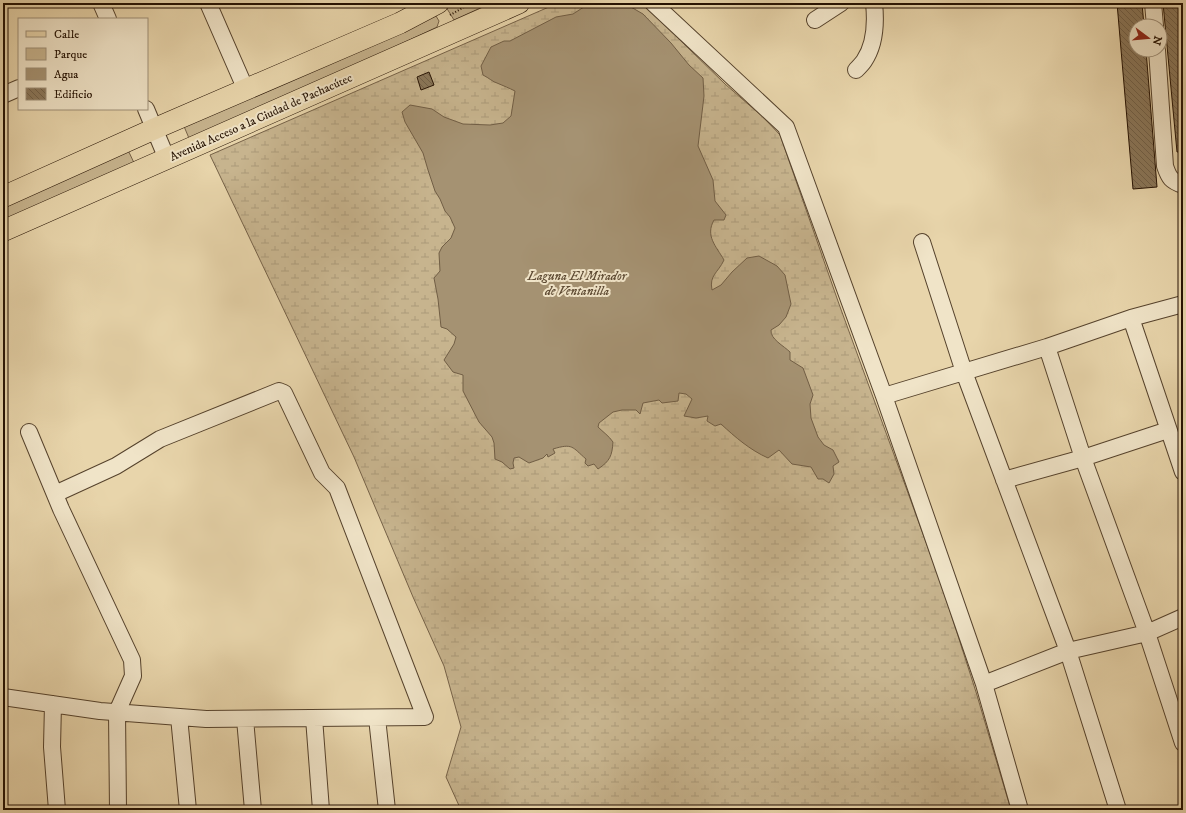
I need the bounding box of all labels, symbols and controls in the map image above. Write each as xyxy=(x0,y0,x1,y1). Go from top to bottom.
legend xyxy=(18,18,148,110)
north arrow xyxy=(1128,18,1168,58)
text: Calle xyxy=(54,27,79,42)
text: N xyxy=(1149,34,1165,47)
text: Parque xyxy=(54,47,87,62)
text: Agua xyxy=(54,67,79,82)
street label: Avenida Acceso a la Ciudad de Pachacútec xyxy=(167,70,355,165)
text: Edificio xyxy=(54,87,93,102)
water label: Laguna El Mirador de Ventanilla xyxy=(527,268,628,299)

